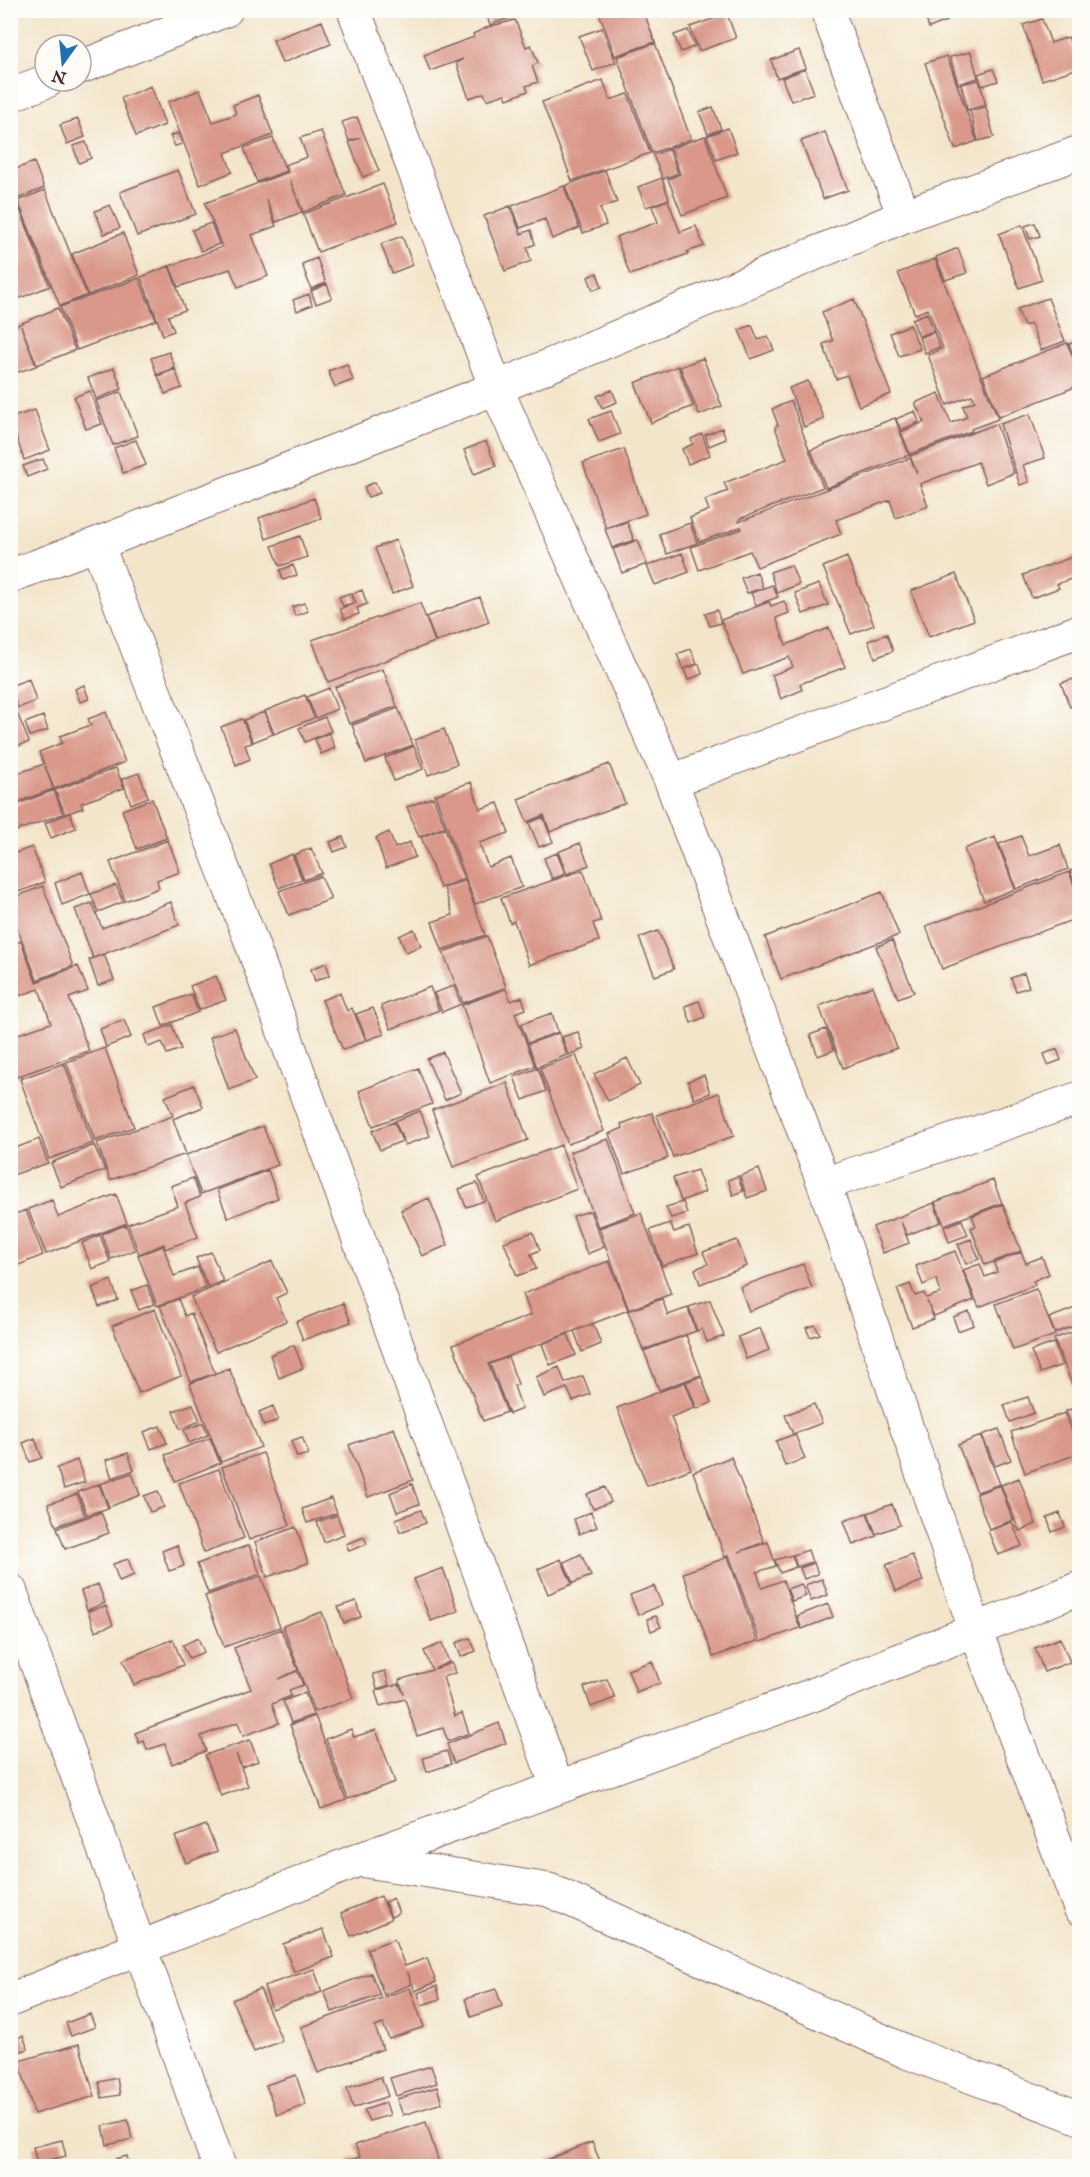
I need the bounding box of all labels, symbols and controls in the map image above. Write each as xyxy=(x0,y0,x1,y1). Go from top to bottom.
north arrow xyxy=(33,33,93,93)
text: N xyxy=(50,64,70,87)

